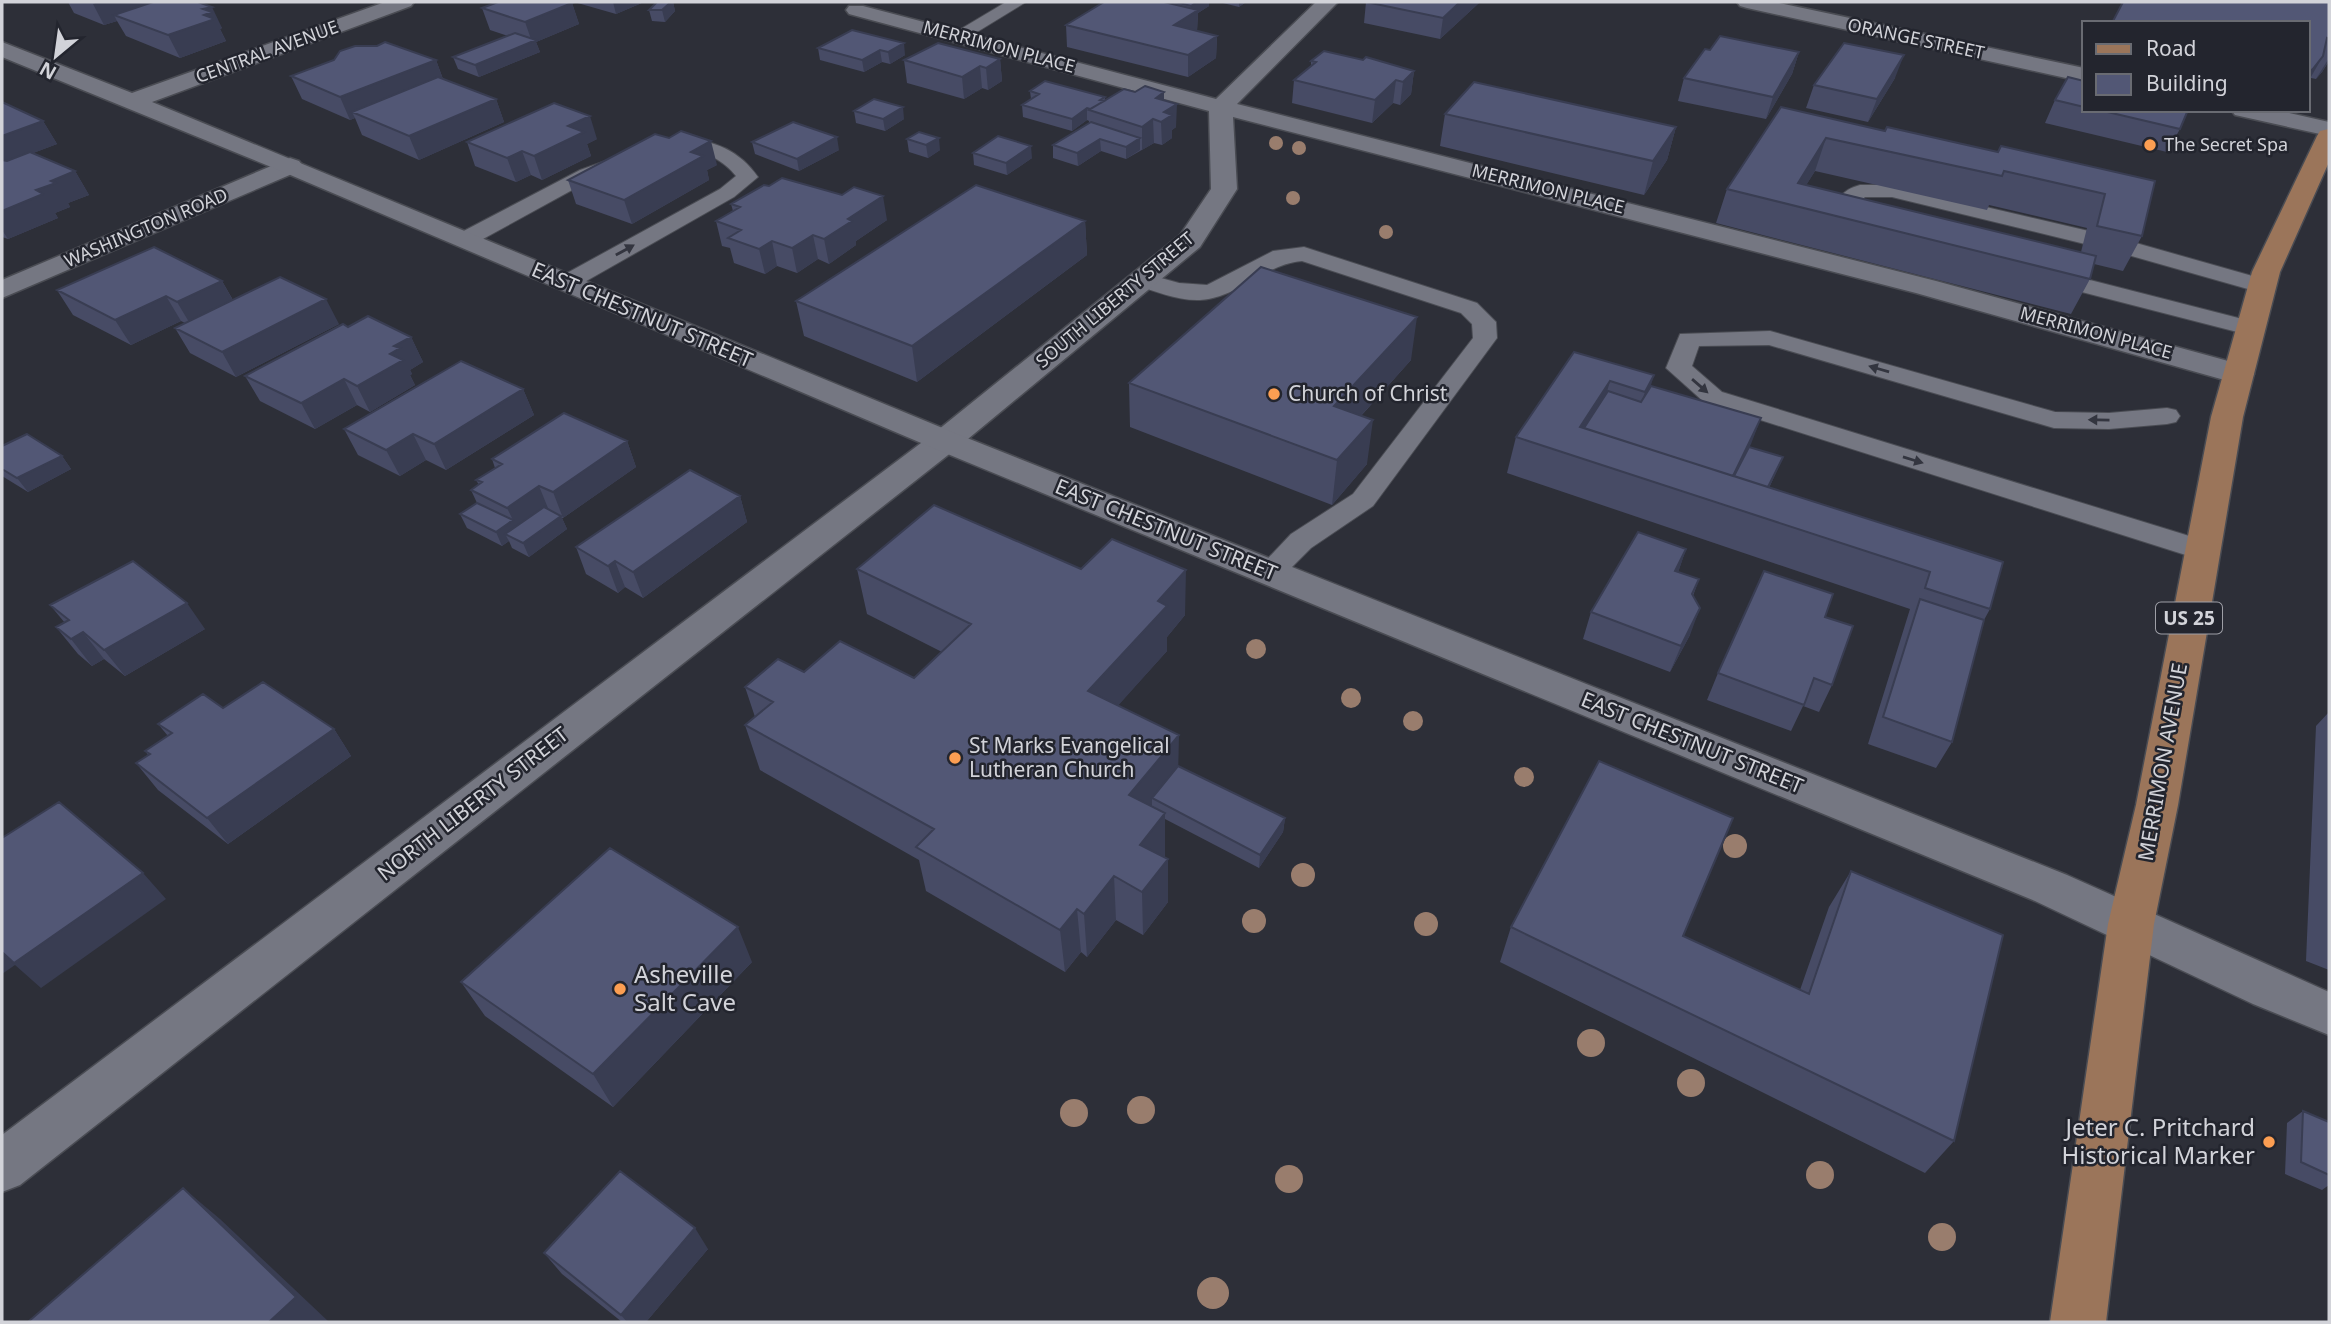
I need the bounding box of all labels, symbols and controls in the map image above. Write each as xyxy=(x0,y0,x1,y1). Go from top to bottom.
street label: ORANGE STREET xyxy=(1846,12,1987,64)
street label: CENTRAL AVENUE xyxy=(192,14,341,88)
street label: MERRIMON PLACE xyxy=(921,14,1078,78)
north arrow xyxy=(21,21,91,91)
legend xyxy=(2082,21,2310,112)
text: Road xyxy=(2146,34,2196,62)
text: N xyxy=(35,56,61,86)
text: Building xyxy=(2146,69,2228,97)
place label: The Secret Spa xyxy=(2164,132,2288,156)
marker: The Secret Spa xyxy=(2142,137,2158,153)
street label: MERRIMON PLACE xyxy=(1469,157,1627,219)
street label: WASHINGTON ROAD xyxy=(60,182,231,272)
street label: SOUTH LIBERTY STREET xyxy=(1030,226,1199,373)
one-way arrow xyxy=(615,244,635,256)
street label: EAST CHESTNUT STREET xyxy=(528,255,757,373)
street label: MERRIMON PLACE xyxy=(2018,300,2175,364)
one-way arrow xyxy=(1868,364,1889,374)
one-way arrow xyxy=(1691,378,1708,393)
place label: Church of Christ xyxy=(1288,379,1448,407)
marker: Church of Christ xyxy=(1266,386,1282,402)
one-way arrow xyxy=(2088,415,2110,426)
one-way arrow xyxy=(1903,455,1924,466)
street label: EAST CHESTNUT STREET xyxy=(1051,472,1282,587)
road number: US 25 xyxy=(2156,603,2222,634)
street label: MERRIMON AVENUE xyxy=(2131,661,2193,863)
street label: EAST CHESTNUT STREET xyxy=(1577,685,1808,800)
street label: NORTH LIBERTY STREET xyxy=(371,720,574,887)
place label: St Marks Evangelical Lutheran Church xyxy=(969,731,1170,783)
marker: St Marks Evangelical Lutheran Church xyxy=(947,750,963,766)
place label: Asheville Salt Cave xyxy=(634,957,736,1018)
marker: Asheville Salt Cave xyxy=(612,981,628,997)
place label: Jeter C. Pritchard Historical Marker xyxy=(2061,1110,2255,1171)
marker: Jeter C. Pritchard Historical Marker xyxy=(2261,1134,2277,1150)

